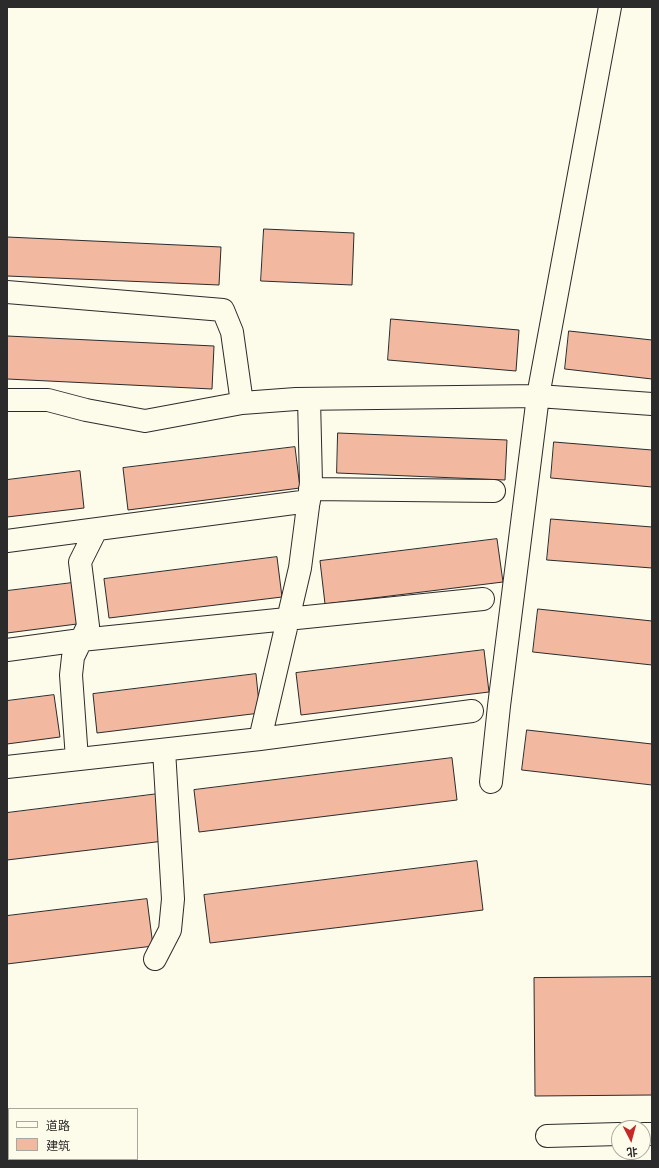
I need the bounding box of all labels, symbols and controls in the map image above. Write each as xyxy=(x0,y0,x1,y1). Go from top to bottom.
legend xyxy=(8,1108,138,1160)
text: 道路 xyxy=(46,1119,70,1133)
north arrow xyxy=(611,1120,651,1160)
text: 建筑 xyxy=(46,1139,70,1153)
text: 北 xyxy=(626,1144,638,1158)

